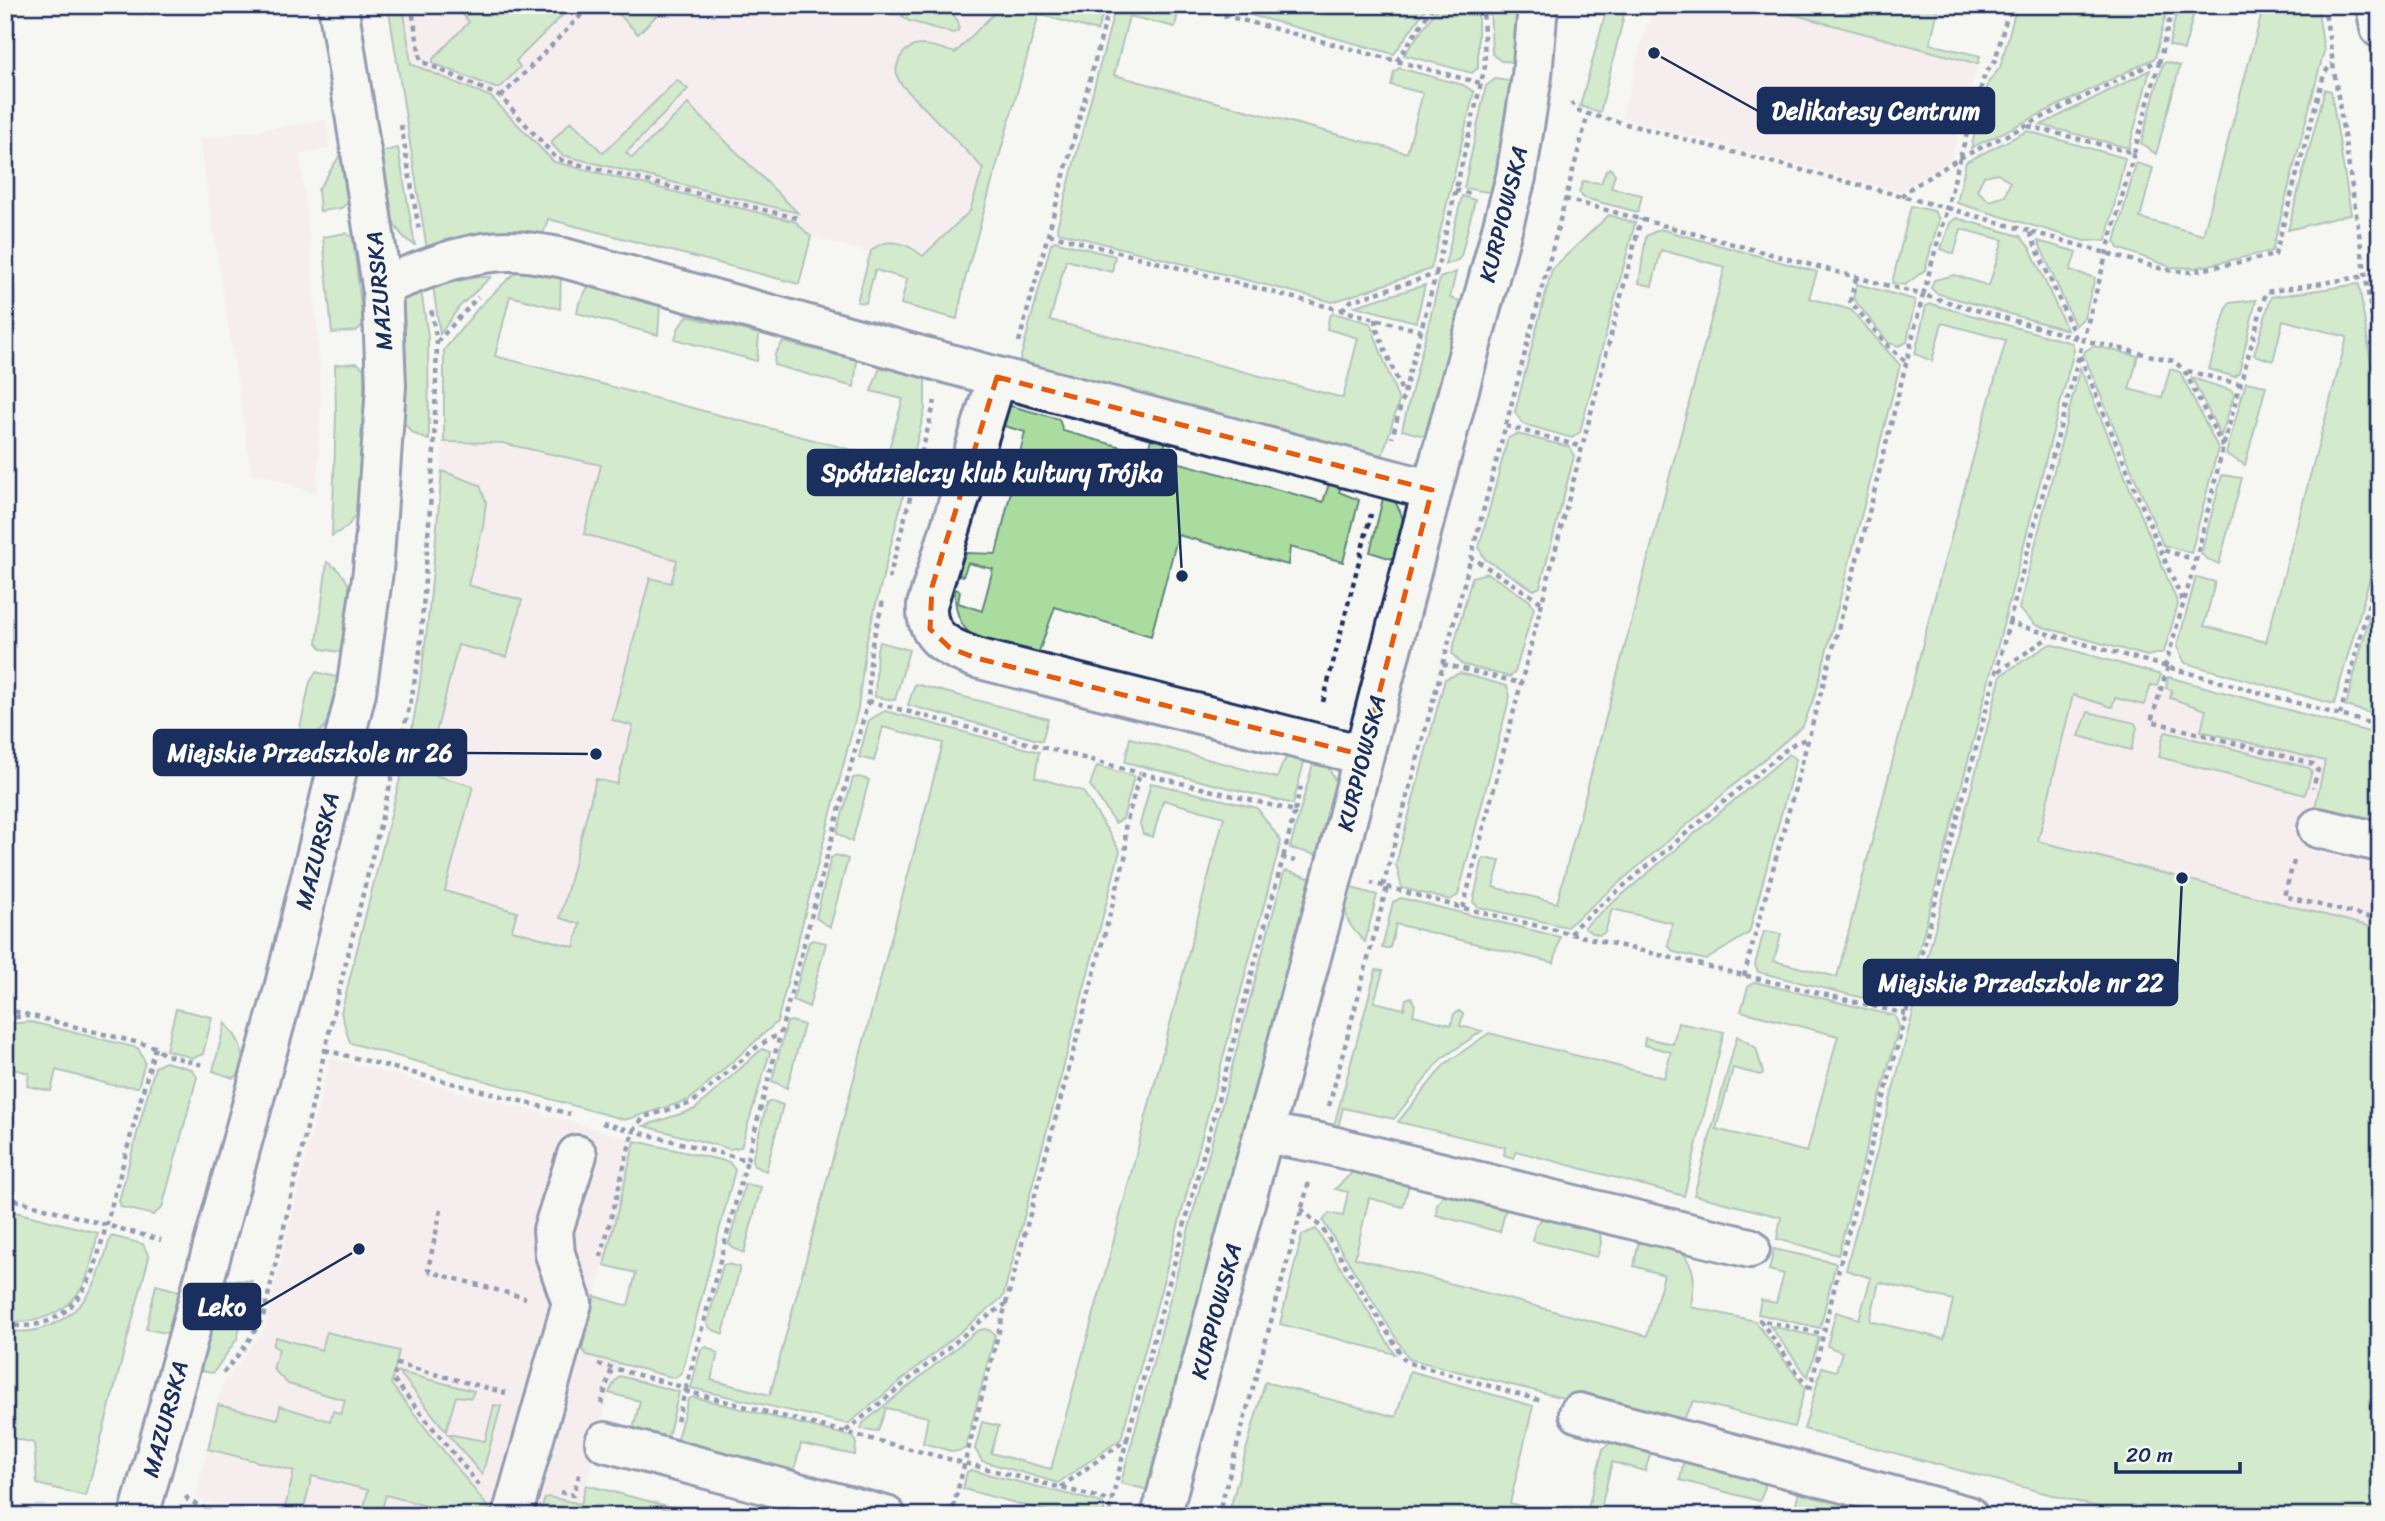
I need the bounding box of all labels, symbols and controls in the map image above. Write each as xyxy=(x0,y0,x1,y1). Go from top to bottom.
callout: Delikatesy Centrum xyxy=(1758,88,1994,133)
text: Delikatesy Centrum xyxy=(1772,90,1980,132)
street label: KURPIOWSKA xyxy=(1467,142,1540,287)
street label: MAZURSKA xyxy=(354,230,405,352)
callout: Spółdzielczy klub kultury Trójka xyxy=(808,450,1176,495)
text: Spółdzielczy klub kultury Trójka xyxy=(820,452,1163,494)
street label: KURPIOWSKA xyxy=(1325,691,1398,836)
callout: Miejskie Przedszkole nr 26 xyxy=(154,730,466,775)
text: Miejskie Przedszkole nr 26 xyxy=(166,732,453,774)
street label: MAZURSKA xyxy=(283,788,352,914)
callout: Miejskie Przedszkole nr 22 xyxy=(1864,960,2177,1005)
text: Miejskie Przedszkole nr 22 xyxy=(1877,962,2164,1004)
street label: KURPIOWSKA xyxy=(1179,1238,1254,1384)
callout: Leko xyxy=(184,1284,260,1329)
text: Leko xyxy=(198,1286,247,1328)
street label: MAZURSKA xyxy=(130,1356,201,1482)
scale bar xyxy=(2116,1430,2240,1474)
text: 20 m xyxy=(2126,1436,2173,1474)

